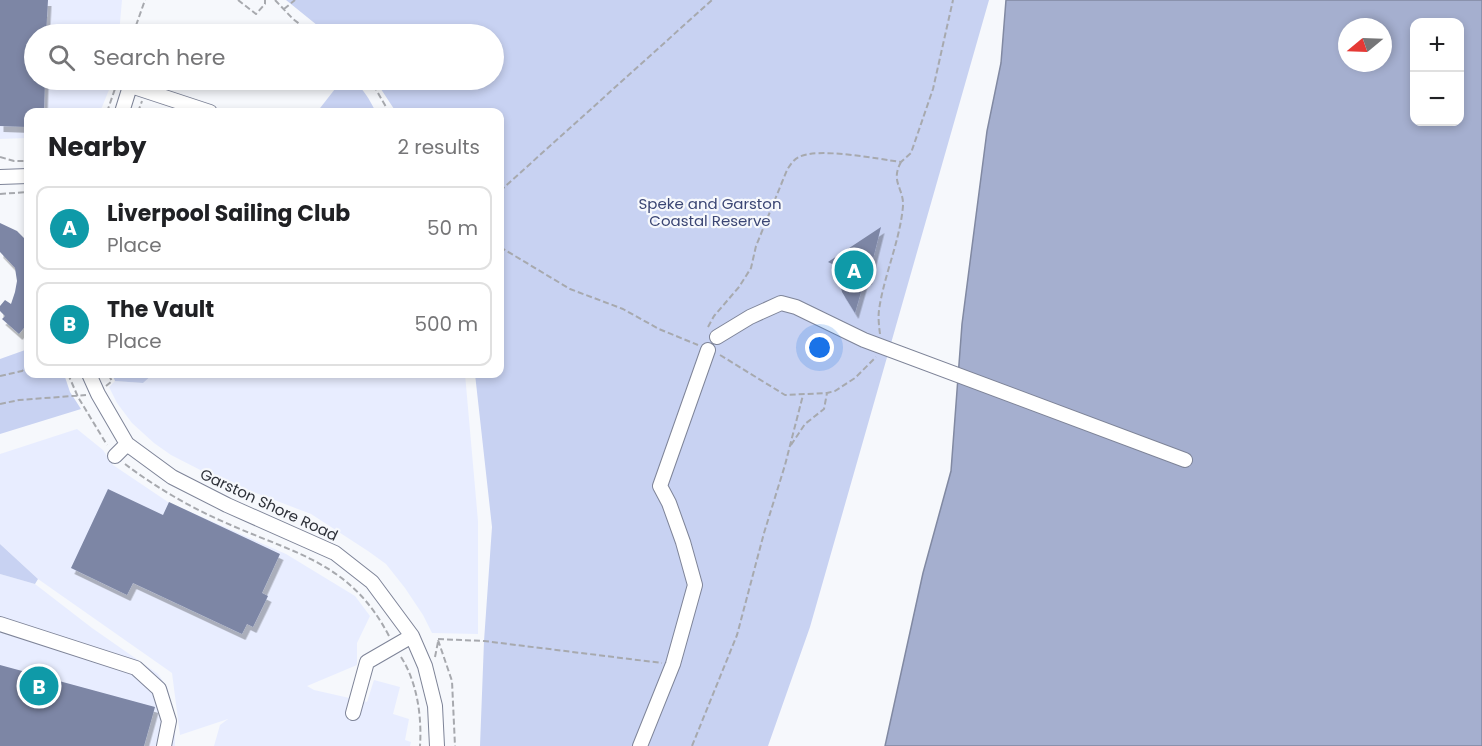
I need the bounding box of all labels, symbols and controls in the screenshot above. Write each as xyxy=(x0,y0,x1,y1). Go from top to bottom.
north arrow xyxy=(1338,18,1392,72)
map controls xyxy=(1410,18,1464,126)
button: + xyxy=(1410,18,1464,72)
search box xyxy=(24,24,504,90)
icon: search xyxy=(45,41,78,74)
text: Search here xyxy=(93,42,226,73)
button: − xyxy=(1410,72,1464,126)
text: Nearby xyxy=(48,129,146,165)
text: 2 results xyxy=(397,133,480,161)
park label: Speke and Garston Coastal Reserve xyxy=(638,193,782,231)
text: Liverpool Sailing Club xyxy=(107,198,350,229)
text: A xyxy=(62,214,77,242)
text: 50 m xyxy=(427,214,478,242)
text: Place xyxy=(107,231,162,259)
pin: A xyxy=(834,248,874,292)
text: The Vault xyxy=(107,294,214,325)
text: B xyxy=(63,310,76,338)
text: 500 m xyxy=(414,310,478,338)
text: Place xyxy=(107,327,162,355)
your location xyxy=(805,333,834,362)
street label: Garston Shore Road xyxy=(197,463,342,546)
pin: B xyxy=(20,664,58,708)

